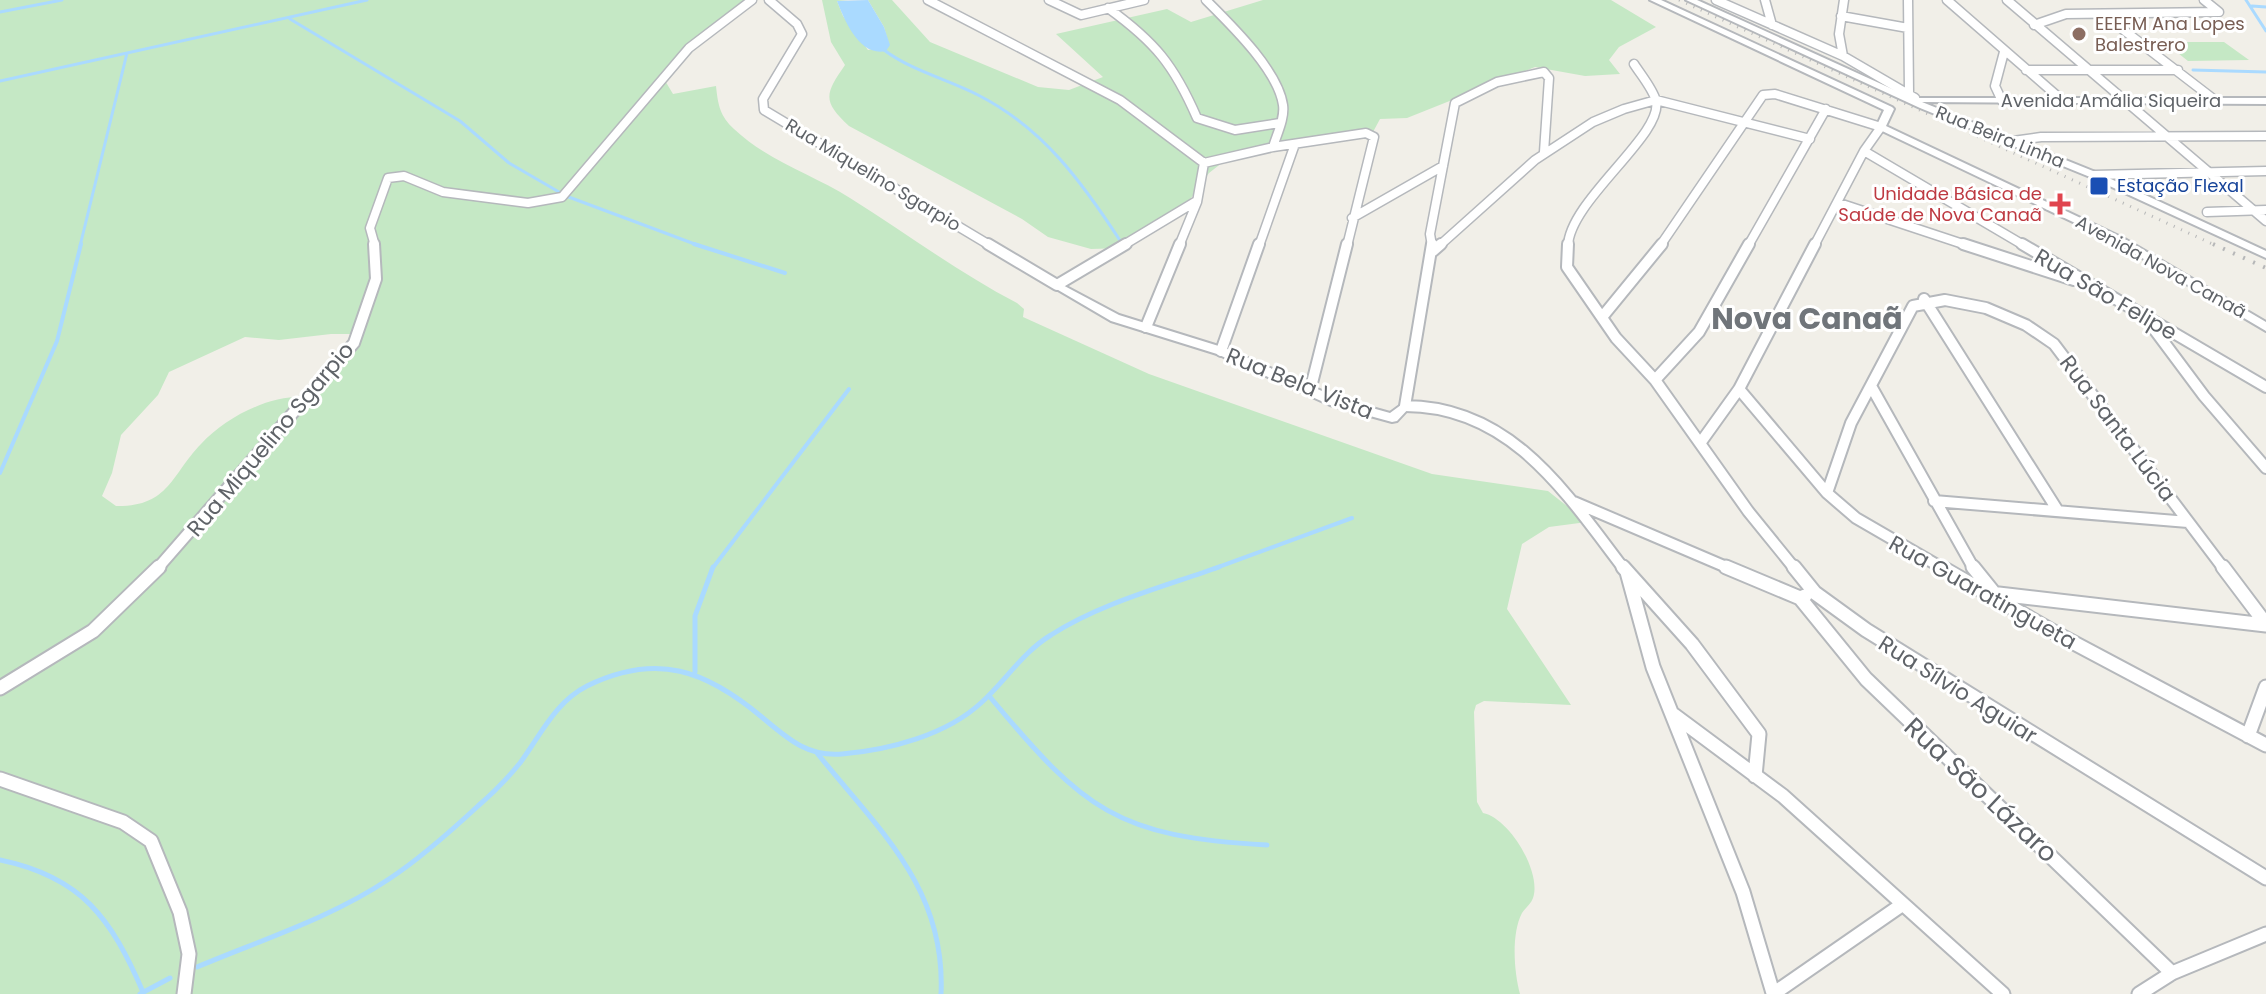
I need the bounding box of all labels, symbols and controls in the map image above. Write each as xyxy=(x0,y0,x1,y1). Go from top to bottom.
place label: EEEFM Ana Lopes Balestrero xyxy=(2095,11,2245,57)
marker: EEEFM Ana Lopes Balestrero xyxy=(2070,25,2088,43)
street label: Avenida Amália Siqueira xyxy=(2001,88,2221,113)
street label: Rua Beira Linha xyxy=(1932,99,2068,174)
street label: Rua Miquelino Sgarpio xyxy=(781,112,966,237)
place label: Estação Flexal xyxy=(2117,173,2244,198)
marker: Estação Flexal xyxy=(2088,175,2110,197)
place label: Unidade Básica de Saúde de Nova Canaã xyxy=(1838,181,2042,227)
marker: Unidade Básica de Saúde de Nova Canaã xyxy=(2049,193,2071,215)
street label: Avenida Nova Canaã xyxy=(2071,209,2251,324)
street label: Rua São Felipe xyxy=(2029,241,2183,348)
district label: Nova Canaã xyxy=(1711,297,1903,340)
street label: Rua Miquelino Sgarpio xyxy=(180,335,361,543)
street label: Rua Bela Vista xyxy=(1222,340,1378,427)
street label: Rua Santa Lúcia xyxy=(2052,349,2183,508)
street label: Rua Guaratingueta xyxy=(1883,528,2082,657)
street label: Rua Sílvio Aguiar xyxy=(1872,628,2043,751)
street label: Rua São Lázaro xyxy=(1896,709,2066,871)

